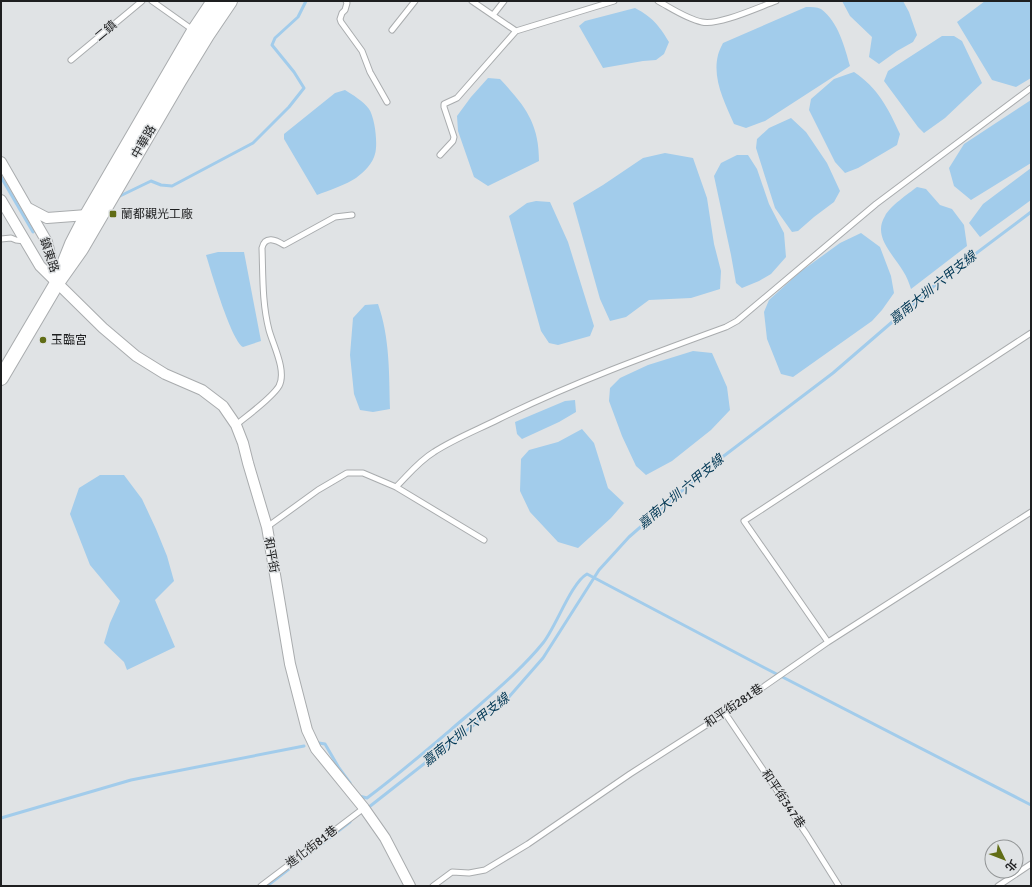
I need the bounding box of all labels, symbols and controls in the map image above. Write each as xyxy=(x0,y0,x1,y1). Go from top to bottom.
street label: 二鎮 xyxy=(92,18,120,44)
street label: 中華路 xyxy=(129,123,159,161)
place label: 蘭都觀光工廠 xyxy=(121,207,193,222)
marker: 蘭都觀光工廠 xyxy=(108,209,118,219)
street label: 鎮東路 xyxy=(36,236,62,274)
water label: 嘉南大圳 六甲支線 xyxy=(886,247,981,328)
place label: 玉臨宮 xyxy=(51,333,87,348)
marker: 玉臨宮 xyxy=(38,335,48,345)
water label: 嘉南大圳 六甲支線 xyxy=(635,450,729,532)
street label: 和平街 xyxy=(260,536,282,574)
street label: 和平街281巷 xyxy=(702,681,766,731)
water label: 嘉南大圳 六甲支線 xyxy=(419,689,514,770)
street label: 和平街347巷 xyxy=(758,767,808,831)
street label: 進化街81巷 xyxy=(283,823,341,871)
north arrow xyxy=(984,839,1024,879)
text: 北 xyxy=(1002,857,1019,874)

